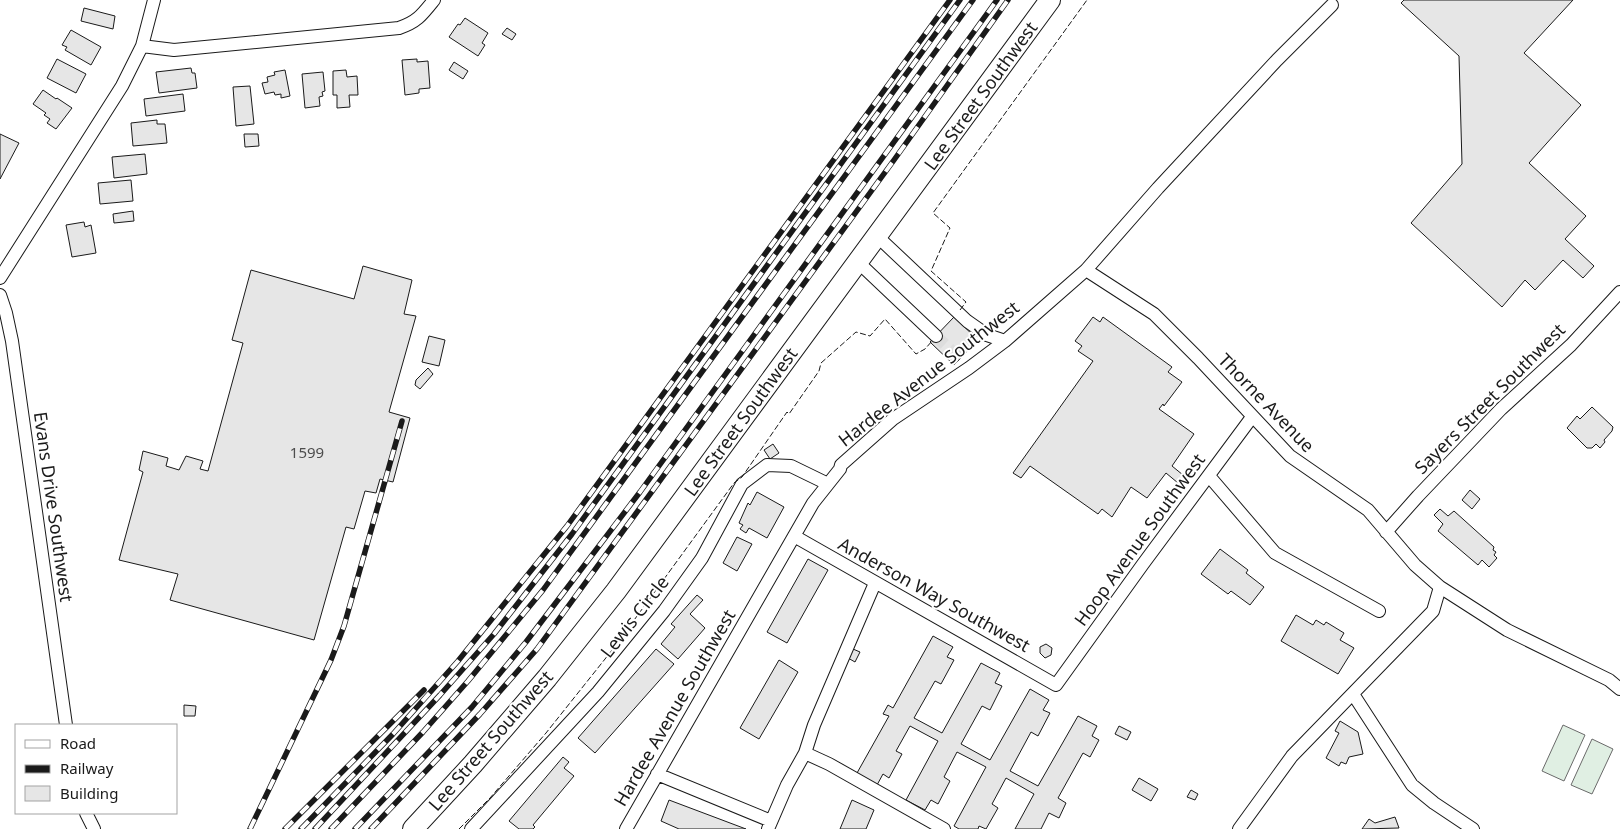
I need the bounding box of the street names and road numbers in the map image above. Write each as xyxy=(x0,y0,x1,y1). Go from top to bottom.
street label: Lee Street Southwest xyxy=(918,16,1043,175)
street label: Hardee Avenue Southwest xyxy=(833,295,1024,451)
street label: Sayers Street Southwest xyxy=(1409,317,1570,479)
street label: Lee Street Southwest xyxy=(678,342,803,501)
street label: Thorne Avenue xyxy=(1213,348,1320,457)
street label: Evans Drive Southwest xyxy=(29,410,79,604)
street label: Hoop Avenue Southwest xyxy=(1068,448,1210,630)
street label: Anderson Way Southwest xyxy=(834,531,1035,657)
street label: Lewis Circle xyxy=(595,570,674,662)
street label: Hardee Avenue Southwest xyxy=(608,604,741,810)
street label: Lee Street Southwest xyxy=(423,665,558,815)

